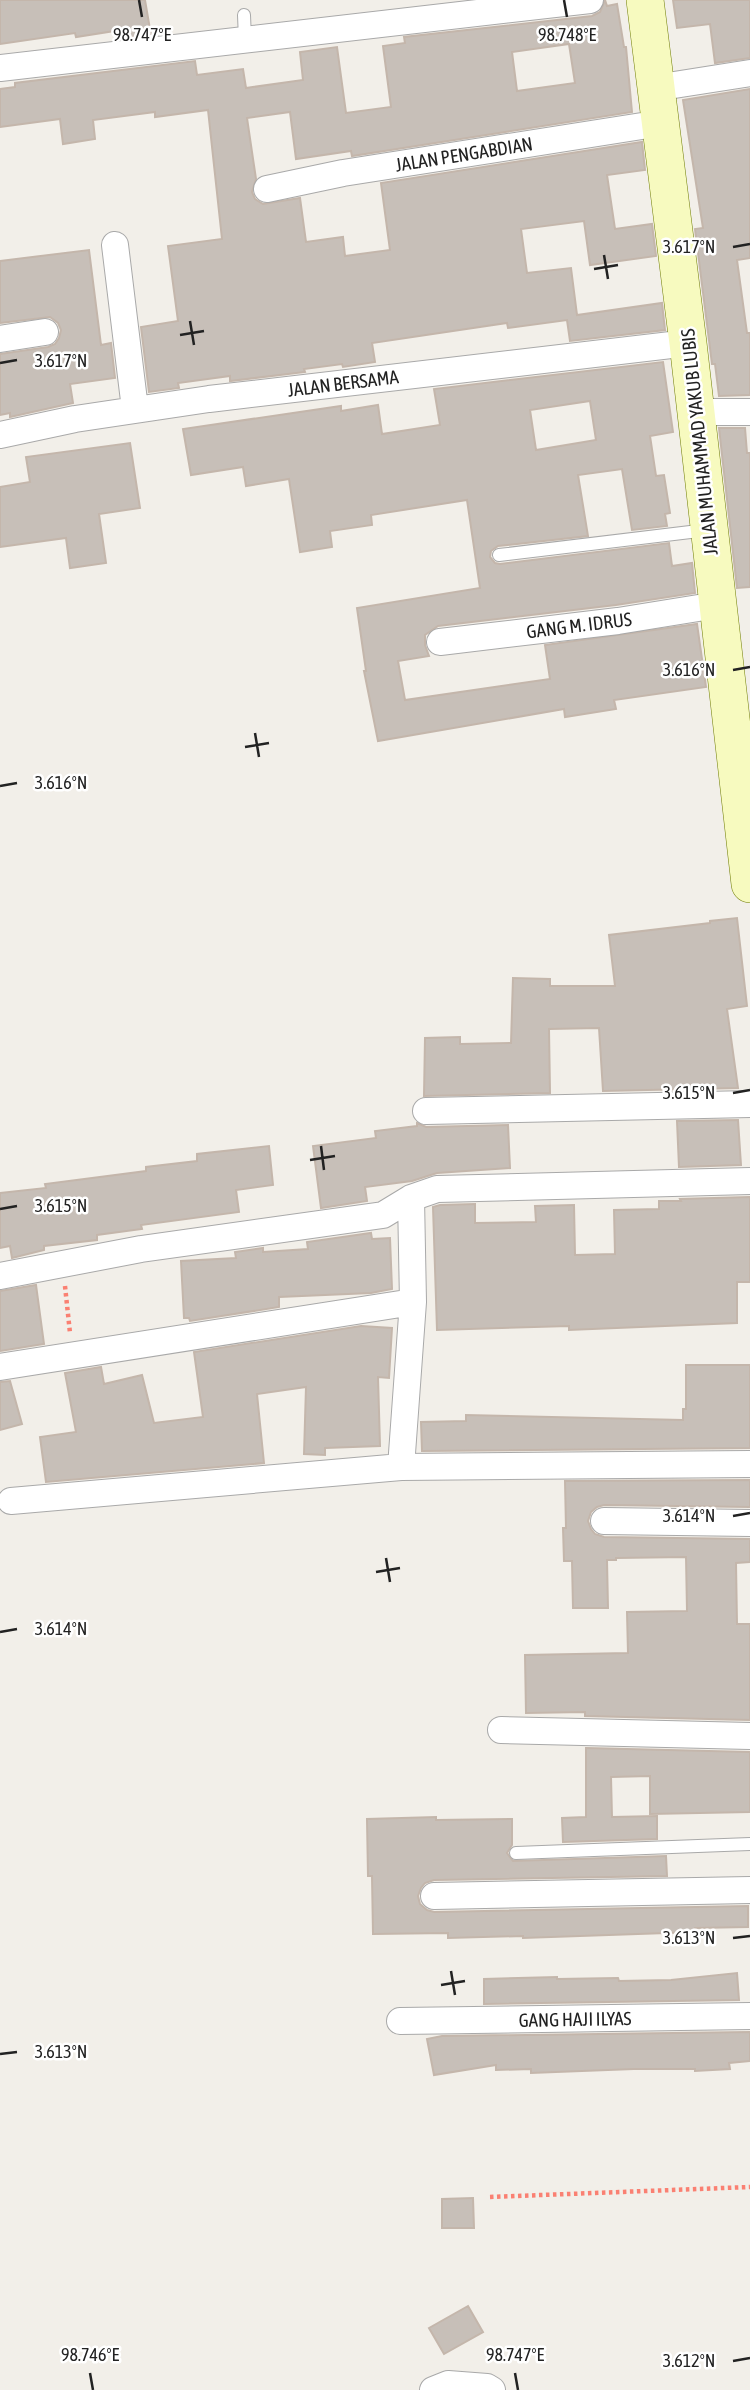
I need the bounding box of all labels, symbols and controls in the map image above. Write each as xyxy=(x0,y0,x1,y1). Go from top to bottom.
text: 98.747°E xyxy=(113,24,171,45)
text: 98.748°E xyxy=(538,24,596,45)
street label: JALAN PENGABDIAN xyxy=(394,132,534,176)
text: 3.617°N xyxy=(663,236,715,257)
street label: JALAN MUHAMMAD YAKUB LUBIS xyxy=(676,328,722,556)
text: 3.617°N xyxy=(35,350,87,371)
street label: JALAN BERSAMA xyxy=(286,365,401,401)
street label: GANG M. IDRUS xyxy=(525,608,633,642)
text: 3.616°N xyxy=(663,659,715,680)
text: 3.616°N xyxy=(35,772,87,793)
text: 3.615°N xyxy=(663,1082,715,1103)
text: 3.615°N xyxy=(35,1195,87,1216)
text: 3.614°N xyxy=(663,1505,715,1526)
text: 3.614°N xyxy=(35,1618,87,1639)
text: 3.613°N xyxy=(663,1927,715,1948)
street label: GANG HAJI ILYAS xyxy=(518,2007,632,2031)
text: 3.613°N xyxy=(35,2041,87,2062)
text: 98.746°E xyxy=(61,2344,119,2365)
text: 98.747°E xyxy=(486,2344,544,2365)
text: 3.612°N xyxy=(663,2350,715,2371)

